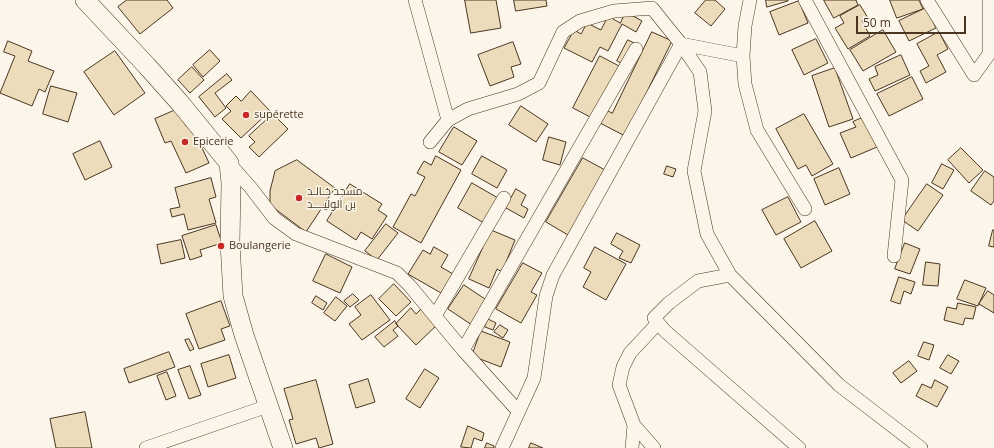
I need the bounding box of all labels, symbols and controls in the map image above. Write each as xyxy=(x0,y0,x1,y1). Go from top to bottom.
scale bar xyxy=(858,8,968,34)
text: 50 m xyxy=(863,14,891,31)
place label: supérette xyxy=(254,108,304,122)
marker: supérette xyxy=(241,110,251,120)
place label: Epicerie xyxy=(193,135,234,149)
marker: Epicerie xyxy=(180,137,190,147)
place label: مسجد خـالـد بن الوليــــد xyxy=(307,185,363,211)
marker: مسجد خـالـد بن الوليــــد xyxy=(294,193,304,203)
place label: Boulangerie xyxy=(229,239,291,253)
marker: Boulangerie xyxy=(216,241,226,251)

